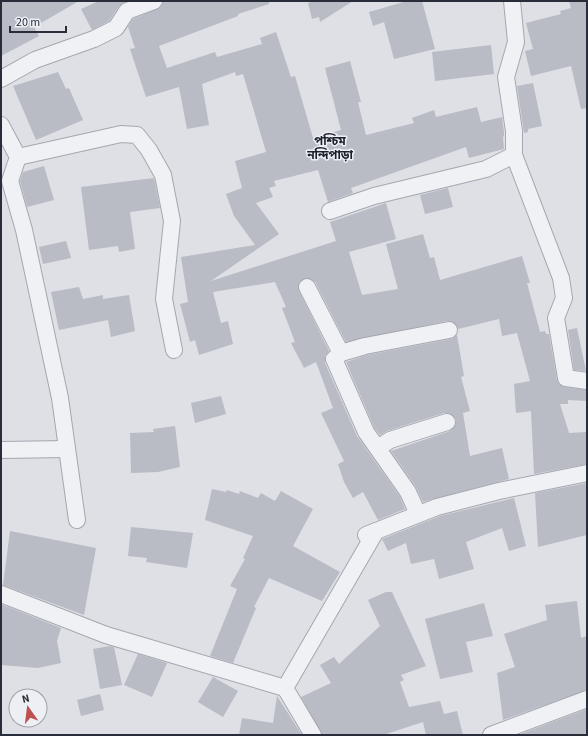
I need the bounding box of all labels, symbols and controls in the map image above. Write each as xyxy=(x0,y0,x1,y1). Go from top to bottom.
scale bar xyxy=(10,8,66,34)
text: 20 m xyxy=(16,14,40,31)
district label: পশ্চিম নন্দিপাড়া xyxy=(306,133,353,164)
north arrow xyxy=(8,688,48,728)
text: N xyxy=(20,691,31,707)

